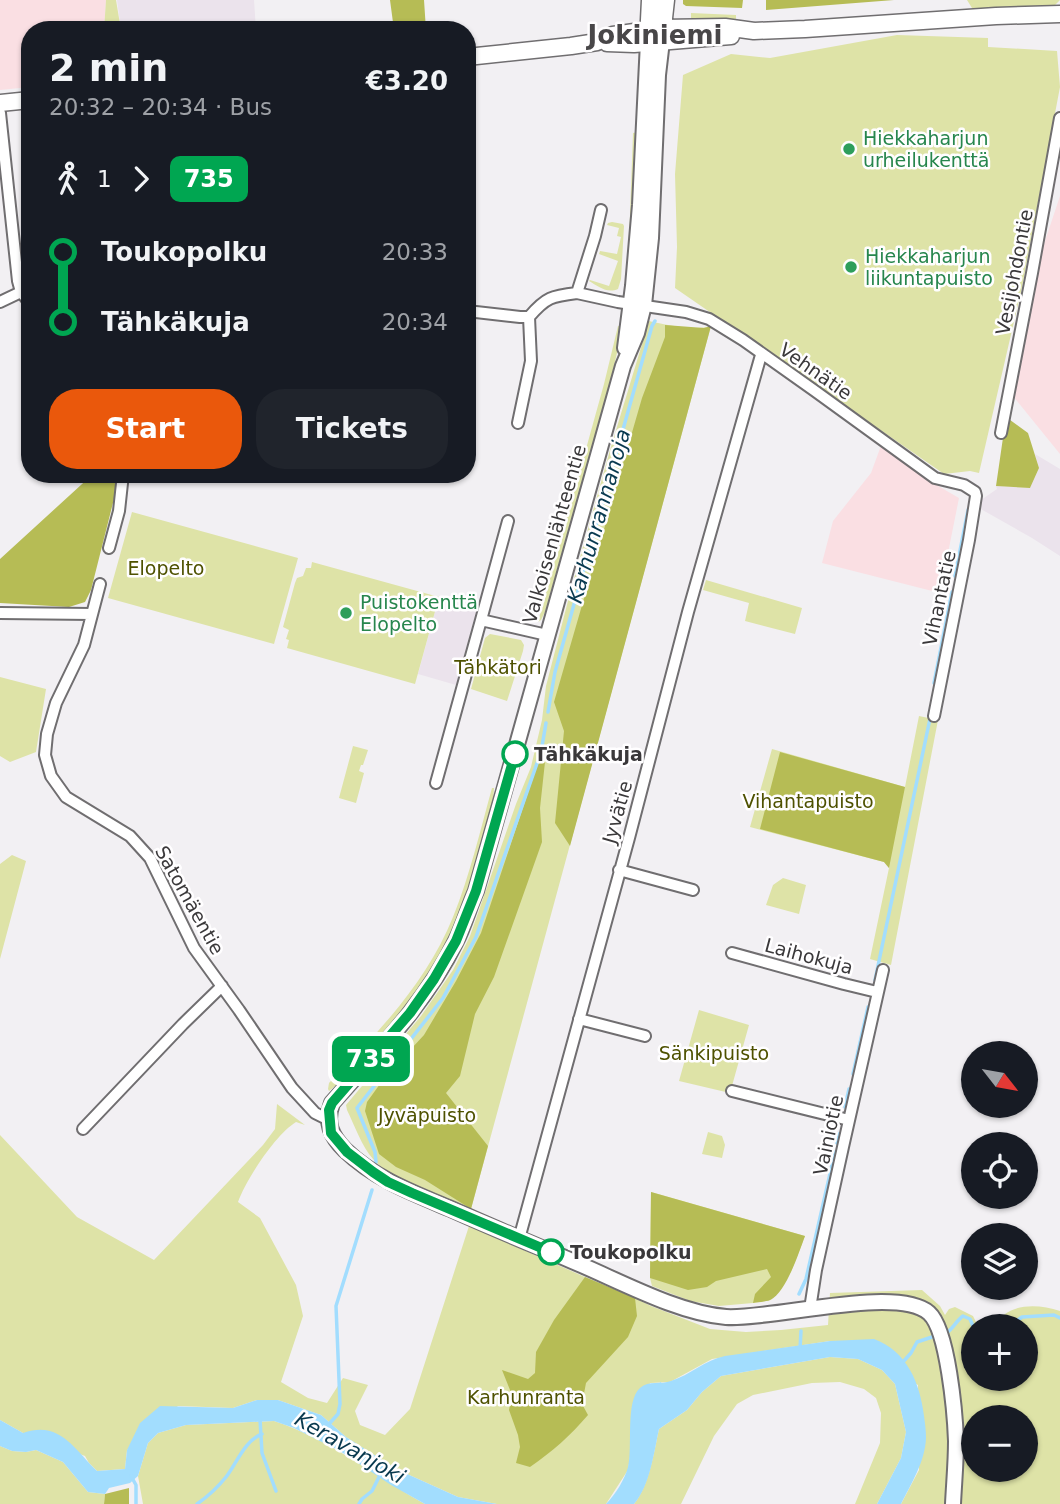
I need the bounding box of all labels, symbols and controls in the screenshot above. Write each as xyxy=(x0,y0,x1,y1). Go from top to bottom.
district label: Jokiniemi xyxy=(586,20,722,50)
text: 2 min xyxy=(49,46,168,90)
text: €3.20 xyxy=(366,66,448,96)
text: 20:32 – 20:34 · Bus xyxy=(49,94,272,120)
place label: Hiekkaharjun urheilukenttä xyxy=(863,127,989,171)
marker: Hiekkaharjun urheilukenttä xyxy=(841,141,857,157)
icon: walk xyxy=(49,160,87,198)
icon: forward xyxy=(122,160,160,198)
text: 735 xyxy=(184,165,234,193)
text: 1 xyxy=(97,166,112,192)
street label: Vesijohdontie xyxy=(991,207,1037,337)
text: Toukopolku xyxy=(101,237,267,267)
text: 20:33 xyxy=(382,239,448,265)
place label: Hiekkaharjun liikuntapuisto xyxy=(865,245,993,289)
marker: Hiekkaharjun liikuntapuisto xyxy=(843,259,859,275)
text: Tähkäkuja xyxy=(101,307,250,337)
text: 20:34 xyxy=(382,309,448,335)
street label: Vehnätie xyxy=(776,338,856,404)
button: Start xyxy=(49,389,242,469)
button: Tickets xyxy=(256,389,448,469)
water label: Karhunrannanoja xyxy=(563,426,635,606)
street label: Valkoisenlähteentie xyxy=(518,442,590,626)
street label: Vihantatie xyxy=(918,548,960,648)
park label: Elopelto xyxy=(127,557,205,579)
place label: Puistokenttä Elopelto xyxy=(360,591,478,635)
marker: Puistokenttä Elopelto xyxy=(338,605,354,621)
park label: Tähkätori xyxy=(453,656,542,678)
marker: Tähkäkuja xyxy=(502,741,528,767)
place label: Tähkäkuja xyxy=(534,743,643,765)
street label: Jyvätie xyxy=(597,778,636,847)
park label: Vihantapuisto xyxy=(742,790,874,812)
street label: Satomäentie xyxy=(151,842,229,958)
street label: Laihokuja xyxy=(762,934,856,978)
line badge: 735 xyxy=(331,1036,411,1082)
north arrow xyxy=(961,1041,1038,1118)
map controls xyxy=(961,1041,1038,1482)
park label: Sänkipuisto xyxy=(659,1042,769,1064)
text: 735 xyxy=(346,1045,396,1073)
street label: Vainiotie xyxy=(809,1093,847,1177)
park label: Jyväpuisto xyxy=(377,1104,476,1126)
button: locate xyxy=(961,1132,1038,1209)
button: layers xyxy=(961,1223,1038,1300)
marker: Toukopolku xyxy=(538,1239,564,1265)
place label: Toukopolku xyxy=(570,1241,692,1263)
button: + xyxy=(961,1314,1038,1391)
park label: Karhunranta xyxy=(467,1386,585,1408)
button: − xyxy=(961,1405,1038,1482)
water label: Keravanjoki xyxy=(291,1407,409,1489)

